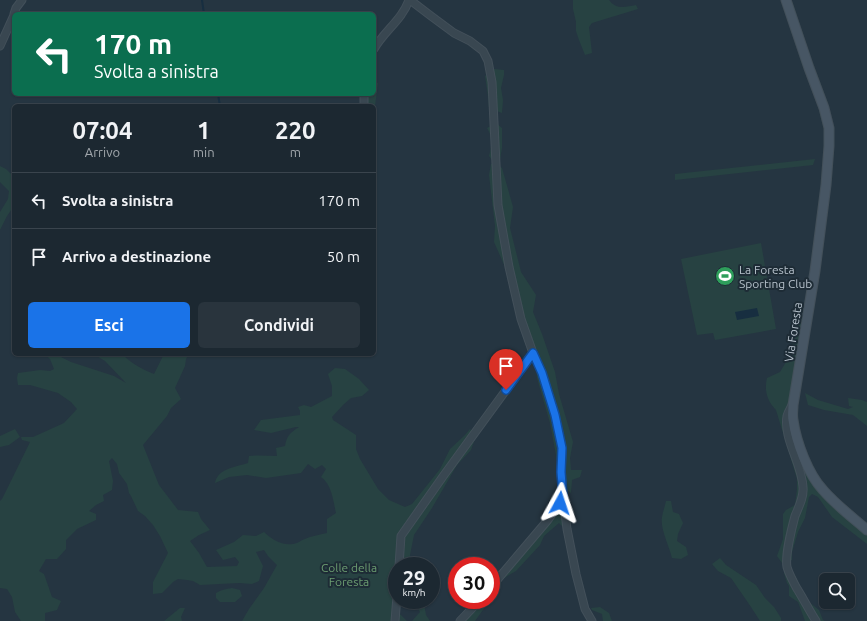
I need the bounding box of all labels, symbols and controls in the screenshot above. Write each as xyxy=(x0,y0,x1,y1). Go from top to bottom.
icon: left xyxy=(28,28,80,80)
text: 170 m xyxy=(94,28,172,59)
text: Svolta a sinistra xyxy=(94,61,219,81)
text: 07:04 xyxy=(72,117,132,144)
text: 1 xyxy=(197,117,210,144)
text: 220 xyxy=(275,117,316,144)
text: Arrivo xyxy=(85,145,120,159)
text: min xyxy=(193,145,215,159)
text: m xyxy=(290,145,301,159)
icon: left xyxy=(28,190,50,212)
text: Svolta a sinistra xyxy=(62,192,173,209)
text: 170 m xyxy=(318,192,360,209)
icon: arrive xyxy=(28,246,50,268)
text: Arrivo a destinazione xyxy=(62,248,211,265)
text: 50 m xyxy=(327,248,360,265)
place label: La Foresta Sporting Club xyxy=(739,263,812,290)
sports icon: La Foresta Sporting Club xyxy=(714,265,736,287)
street label: Via Foresta xyxy=(782,301,804,363)
button: Esci xyxy=(28,302,190,348)
button: Condividi xyxy=(198,302,360,348)
pin xyxy=(489,349,523,390)
icon: arrive xyxy=(495,355,517,377)
position arrow xyxy=(539,482,581,524)
speed limit sign: 30 xyxy=(448,557,500,609)
park label: Colle della Foresta xyxy=(321,561,377,588)
text: 29 xyxy=(403,566,425,589)
map controls xyxy=(819,573,855,609)
button: search xyxy=(819,573,855,609)
text: km/h xyxy=(402,587,426,598)

